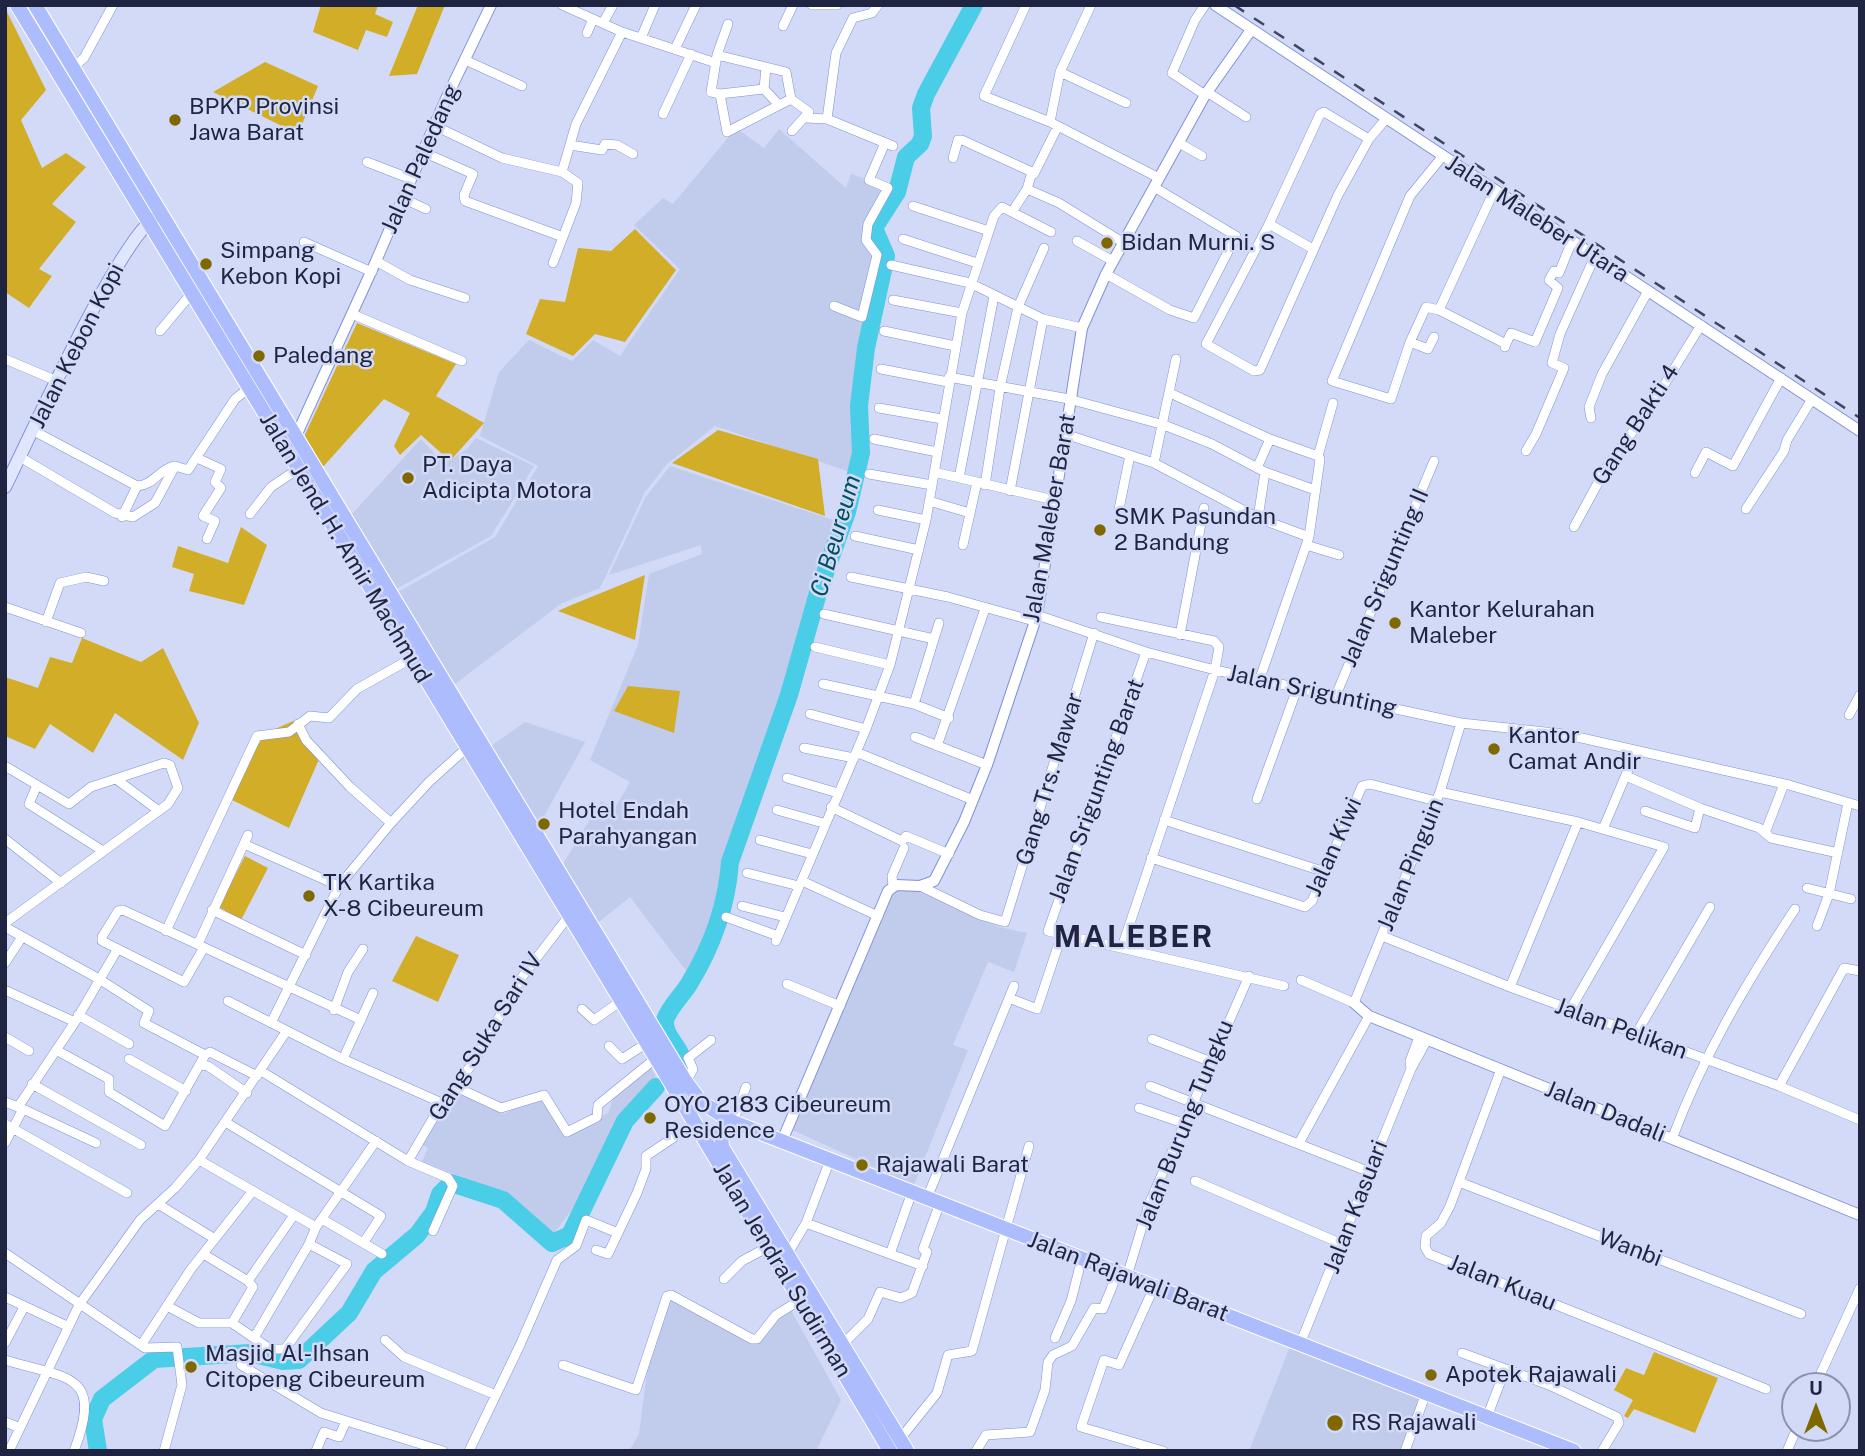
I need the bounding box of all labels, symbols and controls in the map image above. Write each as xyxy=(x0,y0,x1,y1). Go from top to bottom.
street label: Jalan Paledang xyxy=(376,80,466,238)
place label: BPKP Provinsi Jawa Barat xyxy=(189,93,339,147)
marker: BPKP Provinsi Jawa Barat xyxy=(167,112,183,128)
street label: Jalan Maleber Utara xyxy=(1440,149,1634,289)
place label: Bidan Murni. S xyxy=(1121,229,1275,257)
marker: Bidan Murni. S xyxy=(1099,235,1115,251)
place label: Simpang Kebon Kopi xyxy=(220,237,341,291)
marker: Simpang Kebon Kopi xyxy=(198,256,214,272)
street label: Jalan Kebon Kopi xyxy=(24,259,130,433)
place label: Paledang xyxy=(273,342,374,370)
marker: Paledang xyxy=(251,348,267,364)
street label: Gang Bakti 4 xyxy=(1587,360,1685,490)
street label: Jalan Jend. H. Amir Machmud xyxy=(253,408,437,688)
street label: Jalan Maleber Barat xyxy=(1018,411,1082,625)
place label: PT. Daya Adicipta Motora xyxy=(422,451,592,505)
marker: PT. Daya Adicipta Motora xyxy=(400,470,416,486)
water label: Ci Beureum xyxy=(805,472,867,600)
street label: Jalan Srigunting II xyxy=(1335,485,1435,671)
place label: SMK Pasundan 2 Bandung xyxy=(1114,503,1276,557)
marker: SMK Pasundan 2 Bandung xyxy=(1092,522,1108,538)
place label: Kantor Kelurahan Maleber xyxy=(1409,596,1595,650)
marker: Kantor Kelurahan Maleber xyxy=(1387,615,1403,631)
street label: Jalan Srigunting xyxy=(1225,660,1399,722)
street label: Jalan Srigunting Barat xyxy=(1044,675,1150,907)
street label: Gang Trs. Mawar xyxy=(1011,689,1089,869)
place label: Kantor Camat Andir xyxy=(1508,722,1641,776)
marker: Kantor Camat Andir xyxy=(1486,741,1502,757)
street label: Jalan Kiwi xyxy=(1300,793,1368,901)
street label: Jalan Pinguin xyxy=(1372,795,1450,935)
place label: Hotel Endah Parahyangan xyxy=(558,797,697,851)
marker: Hotel Endah Parahyangan xyxy=(536,816,552,832)
place label: TK Kartika X-8 Cibeureum xyxy=(323,869,484,923)
marker: TK Kartika X-8 Cibeureum xyxy=(301,888,317,904)
district label: MALEBER xyxy=(1055,920,1213,956)
street label: Gang Suka Sari IV xyxy=(423,948,549,1126)
street label: Jalan Pelikan xyxy=(1551,992,1691,1066)
street label: Jalan Burung Tungku xyxy=(1130,1016,1240,1234)
street label: Jalan Dadali xyxy=(1541,1075,1669,1149)
place label: OYO 2183 Cibeureum Residence xyxy=(664,1091,891,1145)
marker: OYO 2183 Cibeureum Residence xyxy=(642,1110,658,1126)
street label: Jalan Kasuari xyxy=(1318,1136,1394,1278)
place label: Rajawali Barat xyxy=(876,1151,1029,1179)
street label: Jalan Jendral Sudirman xyxy=(707,1157,857,1383)
marker: Rajawali Barat xyxy=(854,1157,870,1173)
street label: Wanbi xyxy=(1594,1223,1666,1273)
street label: Jalan Rajawali Barat xyxy=(1024,1226,1232,1328)
street label: Jalan Kuau xyxy=(1444,1249,1560,1317)
place label: Masjid Al-Ihsan Citopeng Cibeureum xyxy=(205,1340,425,1394)
marker: Masjid Al-Ihsan Citopeng Cibeureum xyxy=(183,1359,199,1375)
place label: Apotek Rajawali xyxy=(1445,1361,1617,1389)
marker: Apotek Rajawali xyxy=(1423,1367,1439,1383)
north arrow xyxy=(1781,1372,1851,1442)
text: U xyxy=(1809,1377,1823,1399)
place label: RS Rajawali xyxy=(1351,1409,1476,1437)
marker: RS Rajawali xyxy=(1325,1413,1345,1433)

